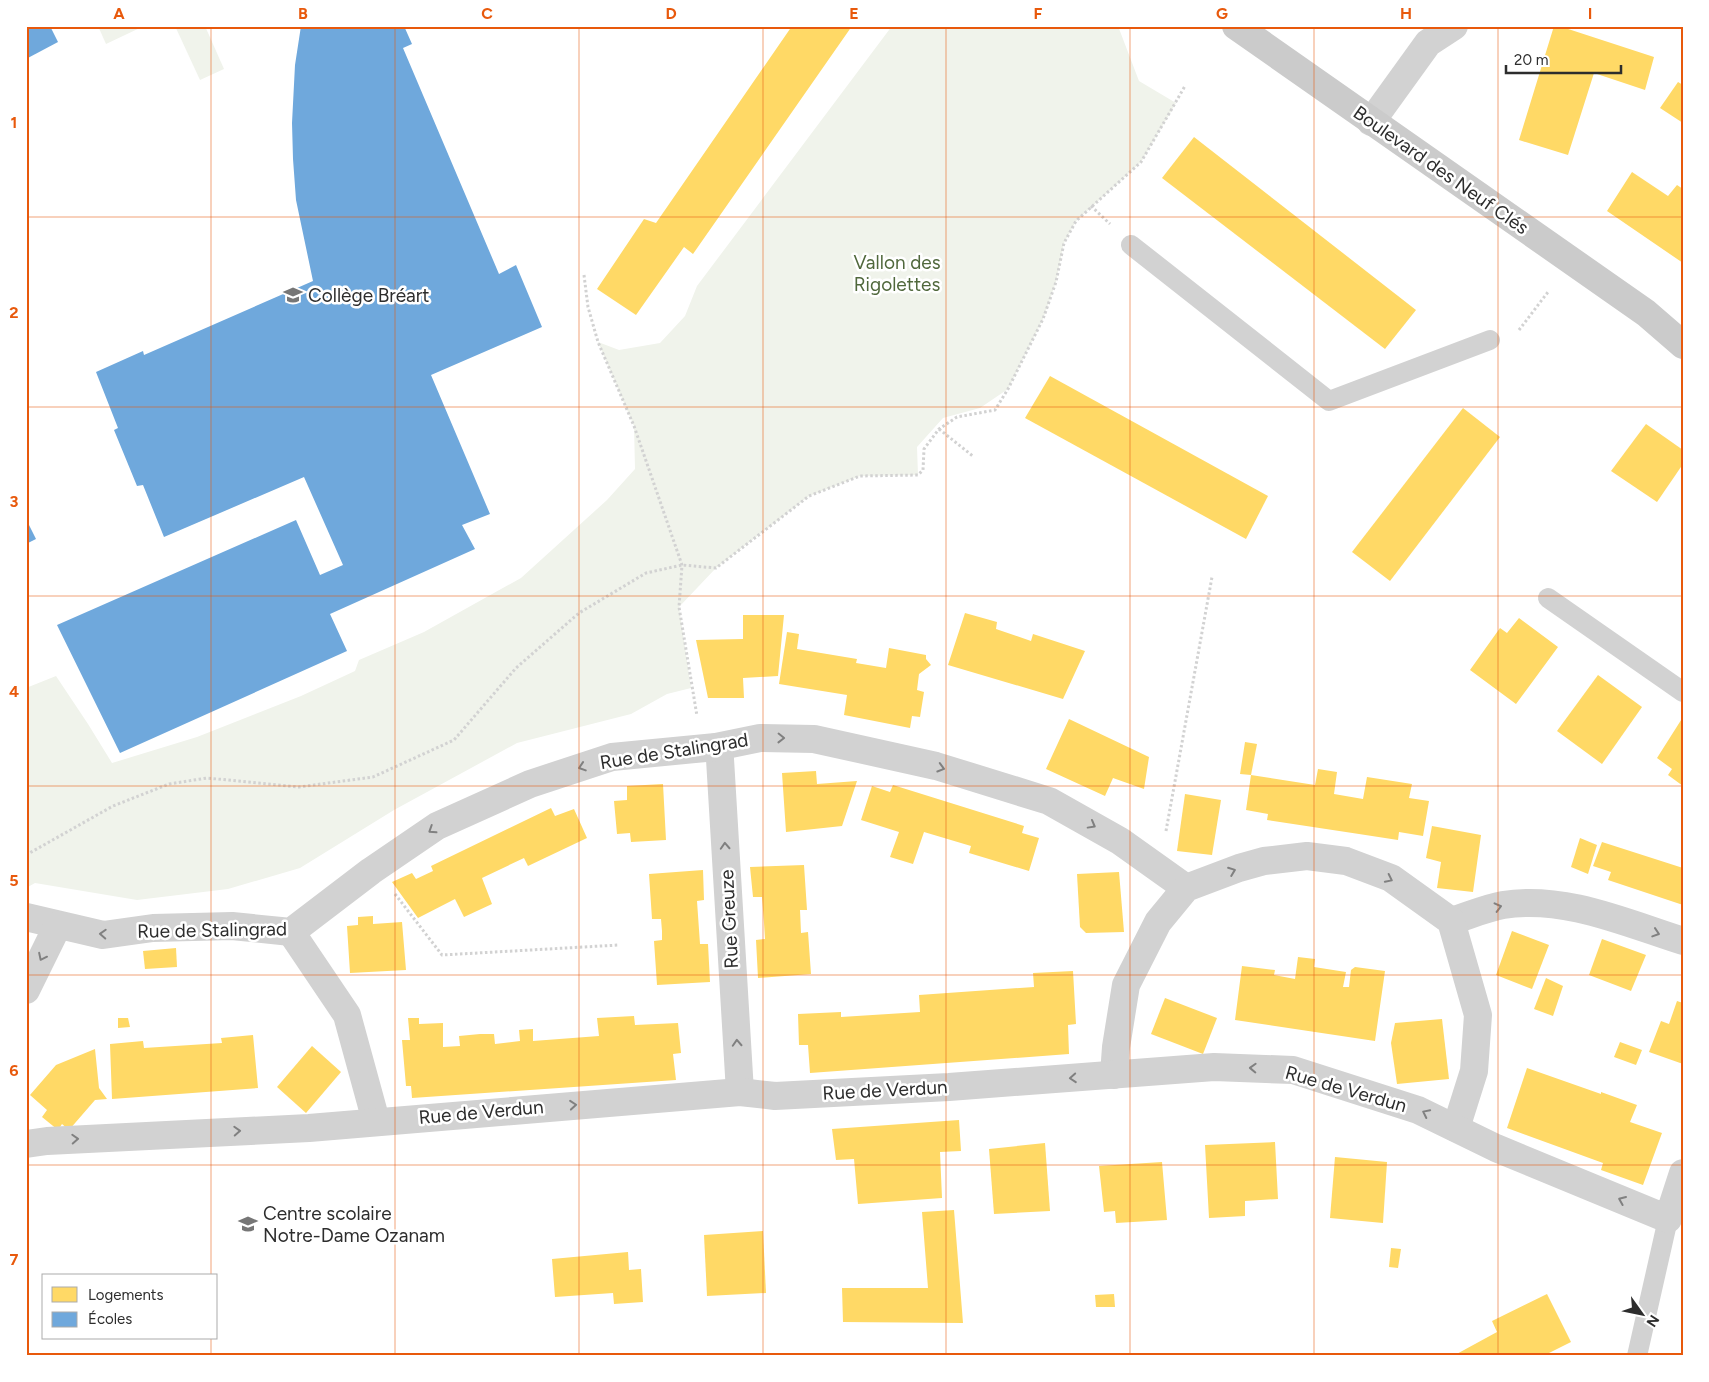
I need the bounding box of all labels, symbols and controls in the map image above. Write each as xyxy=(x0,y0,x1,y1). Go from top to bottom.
text: A xyxy=(113,4,125,23)
text: B xyxy=(298,4,308,23)
text: C xyxy=(481,4,493,23)
text: D xyxy=(665,4,677,23)
text: E xyxy=(849,4,859,23)
text: F xyxy=(1034,4,1043,23)
text: G xyxy=(1216,4,1228,23)
text: H xyxy=(1400,4,1412,23)
text: I xyxy=(1588,4,1592,23)
scale bar xyxy=(1506,42,1622,74)
text: 20 m xyxy=(1514,51,1548,69)
street label: Boulevard des Neuf Clés xyxy=(1349,101,1533,239)
text: 1 xyxy=(11,113,17,132)
park label: Vallon des Rigolettes xyxy=(853,251,941,296)
school or university icon: Collège Bréart xyxy=(282,284,304,306)
place label: Collège Bréart xyxy=(308,284,429,307)
text: 2 xyxy=(9,303,19,322)
text: 3 xyxy=(10,492,19,511)
text: 4 xyxy=(9,682,19,701)
street label: Rue de Stalingrad xyxy=(598,728,750,774)
one-way arrow xyxy=(778,733,786,743)
one-way arrow xyxy=(578,761,586,771)
one-way arrow xyxy=(936,762,944,772)
one-way arrow xyxy=(1087,819,1096,829)
one-way arrow xyxy=(429,824,438,833)
one-way arrow xyxy=(720,842,731,850)
one-way arrow xyxy=(1227,867,1235,877)
street label: Rue Greuze xyxy=(715,869,743,969)
text: 5 xyxy=(9,871,19,890)
one-way arrow xyxy=(1383,872,1392,882)
one-way arrow xyxy=(1494,902,1502,913)
street label: Rue de Stalingrad xyxy=(137,917,287,943)
one-way arrow xyxy=(1651,927,1660,937)
one-way arrow xyxy=(99,928,107,939)
one-way arrow xyxy=(38,952,48,961)
one-way arrow xyxy=(731,1039,742,1047)
text: 6 xyxy=(9,1061,19,1080)
street label: Rue de Verdun xyxy=(1283,1061,1409,1117)
one-way arrow xyxy=(1249,1063,1257,1074)
one-way arrow xyxy=(1069,1072,1077,1083)
street label: Rue de Verdun xyxy=(822,1075,948,1105)
street label: Rue de Verdun xyxy=(418,1095,544,1129)
one-way arrow xyxy=(570,1100,578,1111)
one-way arrow xyxy=(1422,1109,1431,1120)
one-way arrow xyxy=(233,1126,241,1137)
one-way arrow xyxy=(71,1134,79,1145)
one-way arrow xyxy=(1619,1196,1627,1206)
place label: Centre scolaire Notre-Dame Ozanam xyxy=(263,1202,445,1247)
school or university icon: Centre scolaire Notre-Dame Ozanam xyxy=(237,1213,259,1235)
text: 7 xyxy=(10,1250,19,1269)
legend xyxy=(42,1274,218,1340)
text: Logements xyxy=(88,1286,163,1304)
north arrow xyxy=(1616,1290,1666,1340)
text: Écoles xyxy=(88,1310,132,1328)
text: N xyxy=(1642,1312,1663,1330)

